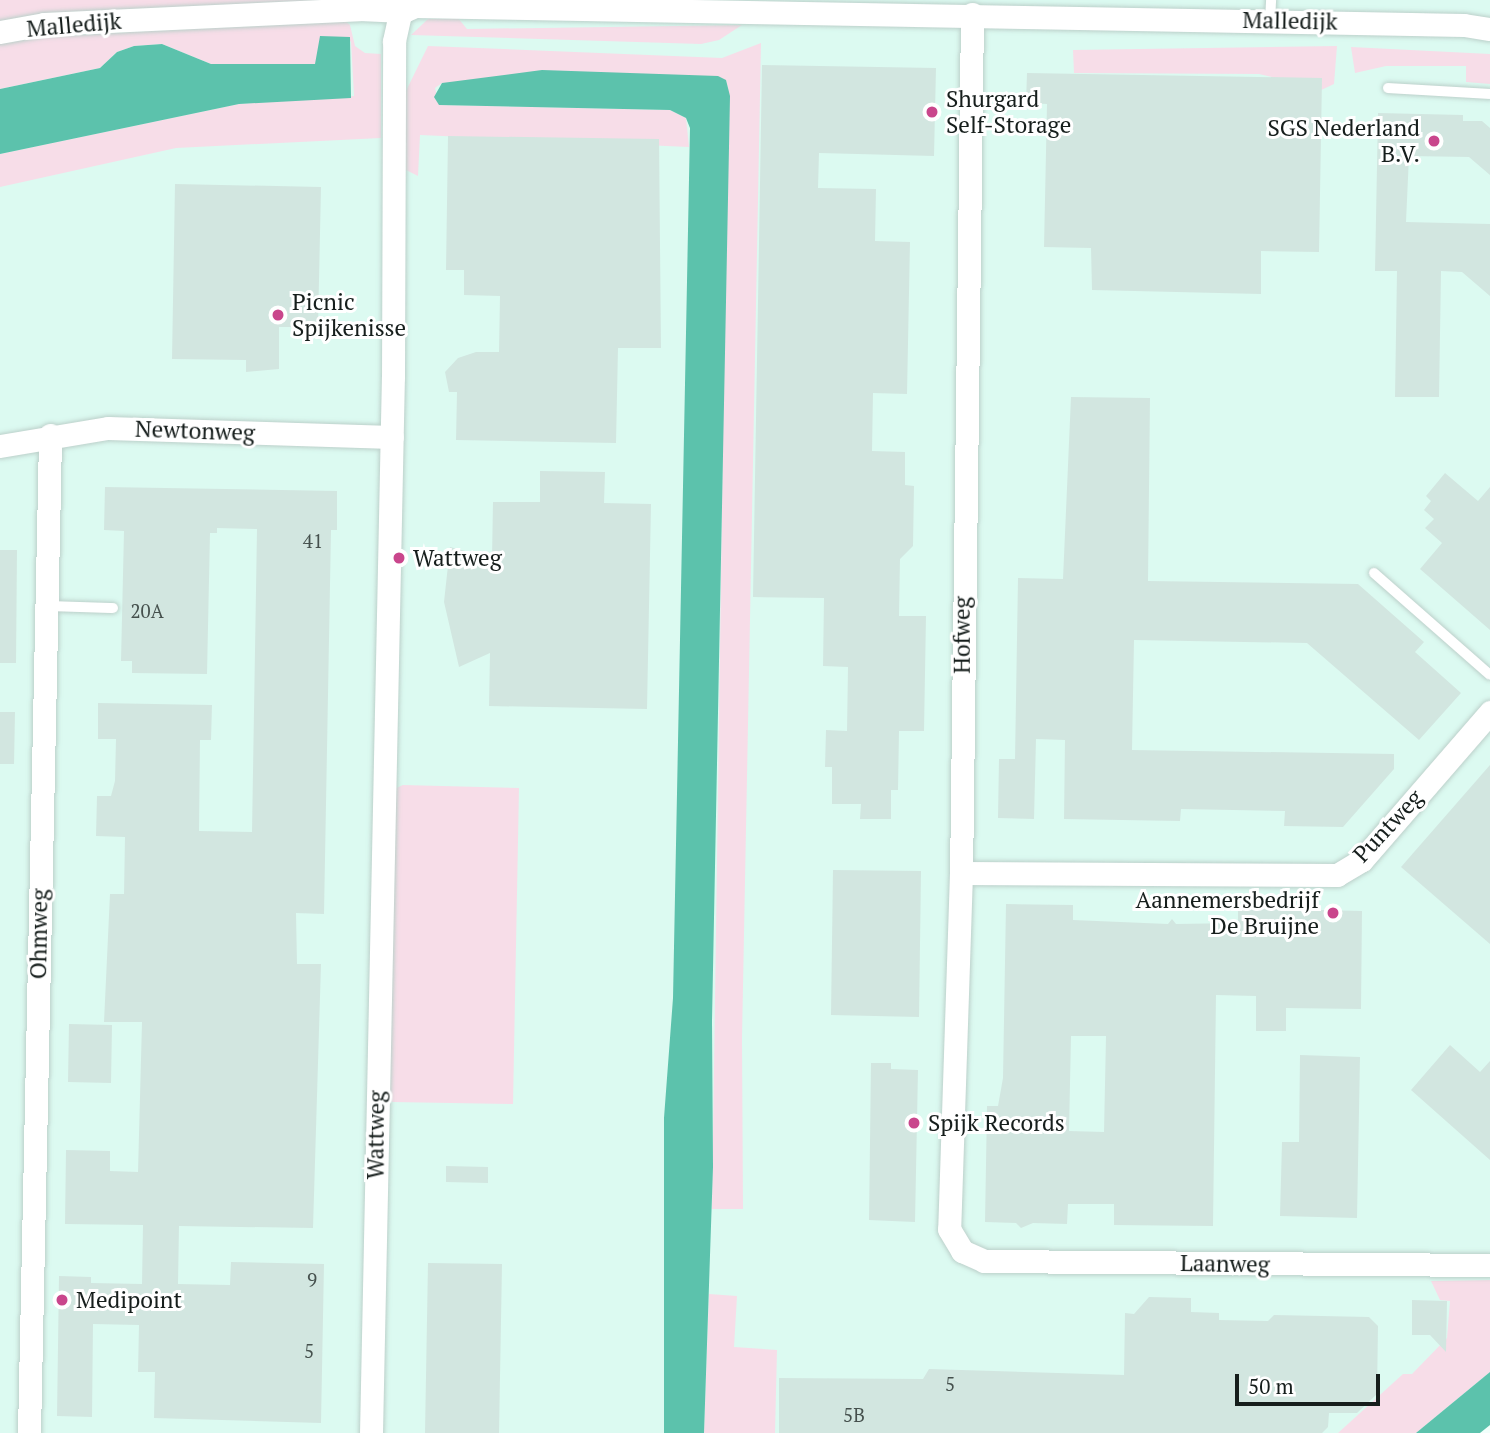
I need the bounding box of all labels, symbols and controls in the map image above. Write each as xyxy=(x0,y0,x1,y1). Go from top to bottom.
street label: Malledijk xyxy=(1242,6,1338,36)
street label: Malledijk xyxy=(25,7,123,43)
place label: Shurgard Self-Storage xyxy=(946,85,1071,139)
marker: Shurgard Self-Storage xyxy=(924,104,940,120)
place label: SGS Nederland B.V. xyxy=(1267,114,1420,168)
marker: SGS Nederland B.V. xyxy=(1426,133,1442,149)
place label: Picnic Spijkenisse xyxy=(292,288,406,342)
marker: Picnic Spijkenisse xyxy=(270,307,286,323)
street label: Newtonweg xyxy=(134,415,256,447)
house number: 41 xyxy=(303,530,323,552)
place label: Wattweg xyxy=(413,544,502,572)
marker: Wattweg xyxy=(391,550,407,566)
street label: Hofweg xyxy=(948,596,976,674)
house number: 20A xyxy=(130,600,164,622)
street label: Puntweg xyxy=(1347,784,1429,868)
place label: Aannemersbedrijf De Bruijne xyxy=(1135,886,1319,940)
street label: Ohmweg xyxy=(24,889,54,979)
marker: Aannemersbedrijf De Bruijne xyxy=(1325,905,1341,921)
street label: Wattweg xyxy=(361,1090,391,1180)
place label: Spijk Records xyxy=(928,1109,1065,1137)
marker: Spijk Records xyxy=(906,1115,922,1131)
street label: Laanweg xyxy=(1180,1249,1270,1279)
house number: 9 xyxy=(307,1269,317,1291)
place label: Medipoint xyxy=(76,1286,182,1314)
marker: Medipoint xyxy=(54,1292,70,1308)
house number: 5 xyxy=(304,1340,314,1362)
scale bar xyxy=(1238,1360,1383,1404)
text: 50 m xyxy=(1248,1372,1294,1400)
house number: 5 xyxy=(945,1373,955,1395)
house number: 5B xyxy=(843,1404,865,1426)

